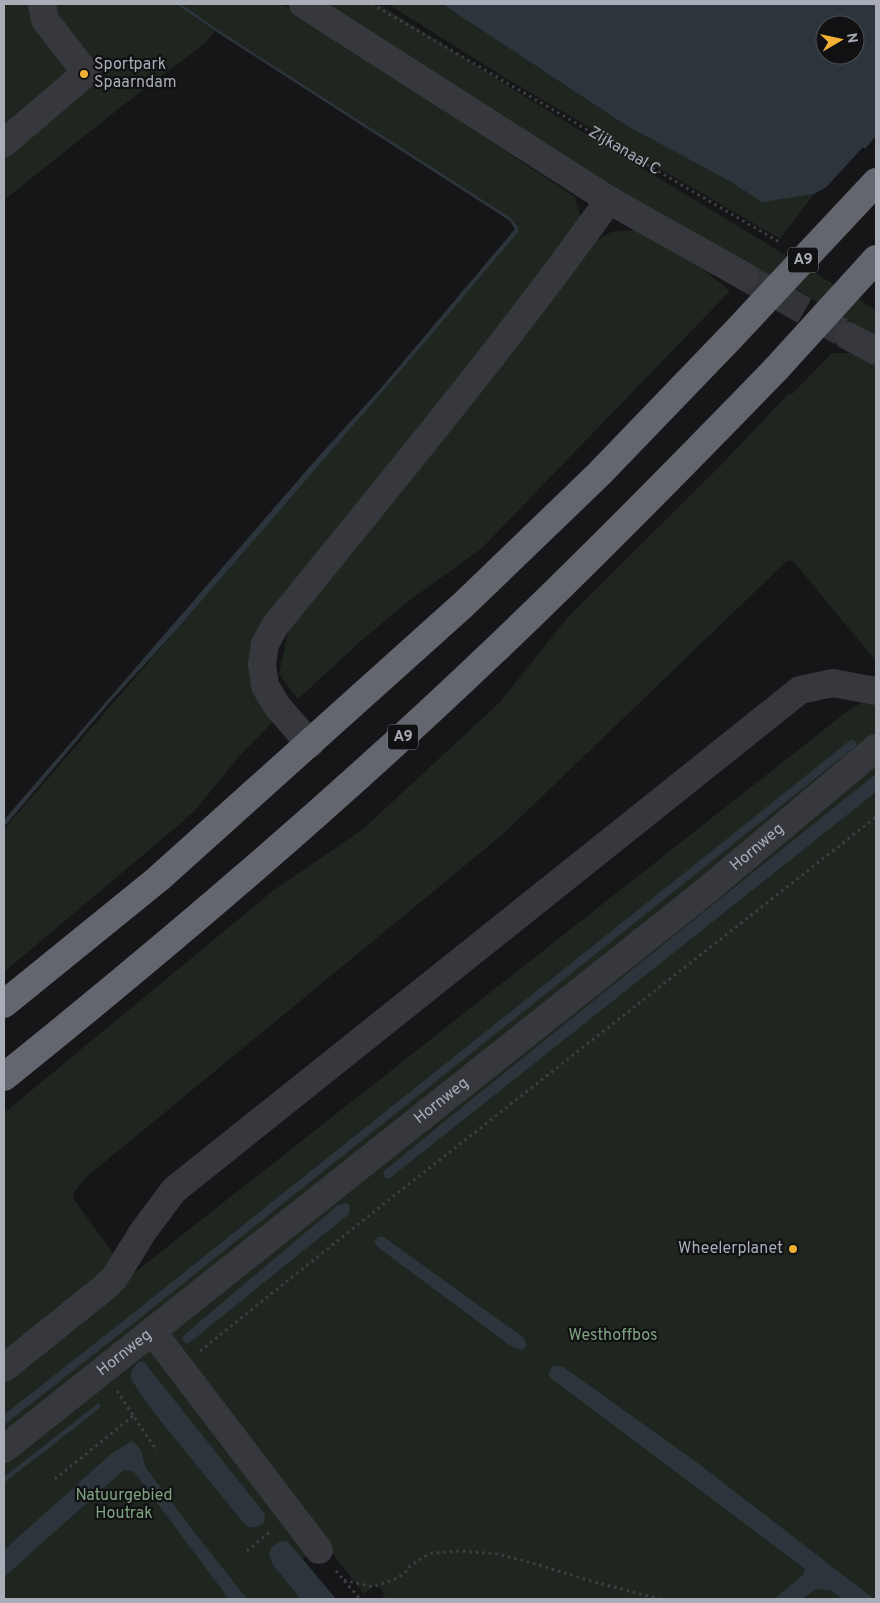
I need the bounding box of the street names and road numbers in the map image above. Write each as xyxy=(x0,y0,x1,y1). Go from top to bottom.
street label: Zijkanaal C xyxy=(584,122,664,180)
road number: A9 xyxy=(788,248,818,272)
road number: A9 xyxy=(388,724,418,750)
street label: Hornweg xyxy=(726,819,788,876)
street label: Hornweg xyxy=(410,1073,473,1129)
street label: Hornweg xyxy=(93,1325,156,1381)

